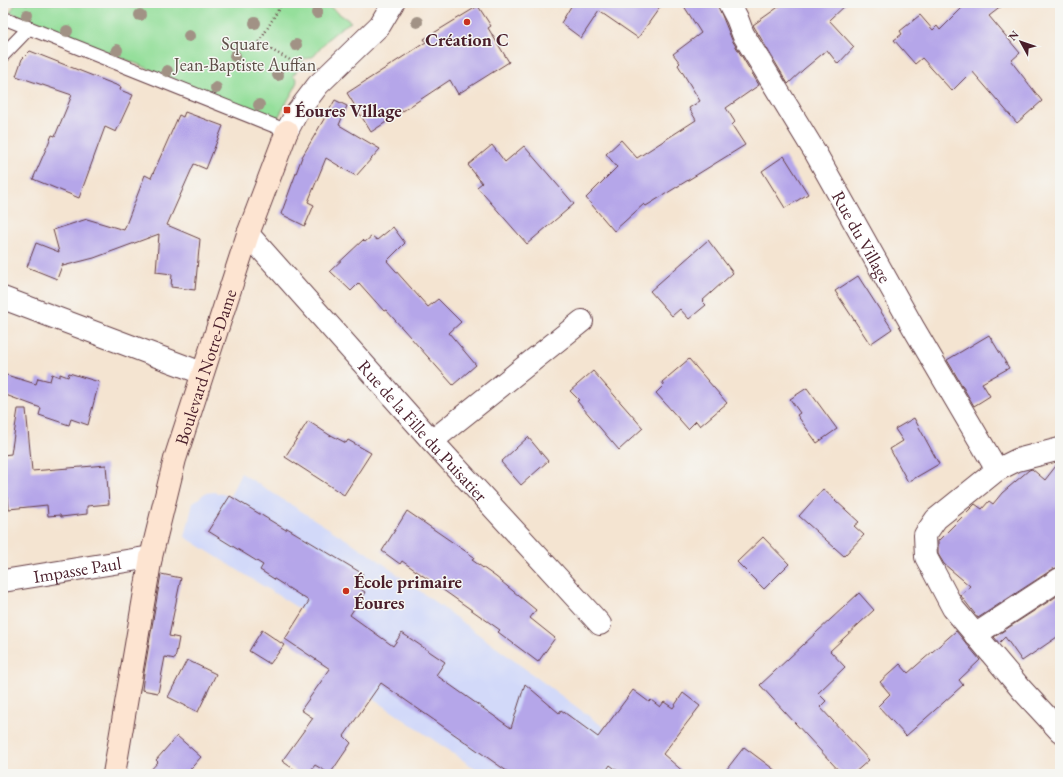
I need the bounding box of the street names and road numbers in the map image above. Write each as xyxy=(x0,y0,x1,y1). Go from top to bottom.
street label: Rue du Village xyxy=(827,186,897,287)
street label: Boulevard Notre-Dame xyxy=(169,286,241,448)
street label: Rue de la Fille du Puisatier xyxy=(353,355,493,506)
street label: Impasse Paul xyxy=(31,551,123,587)

